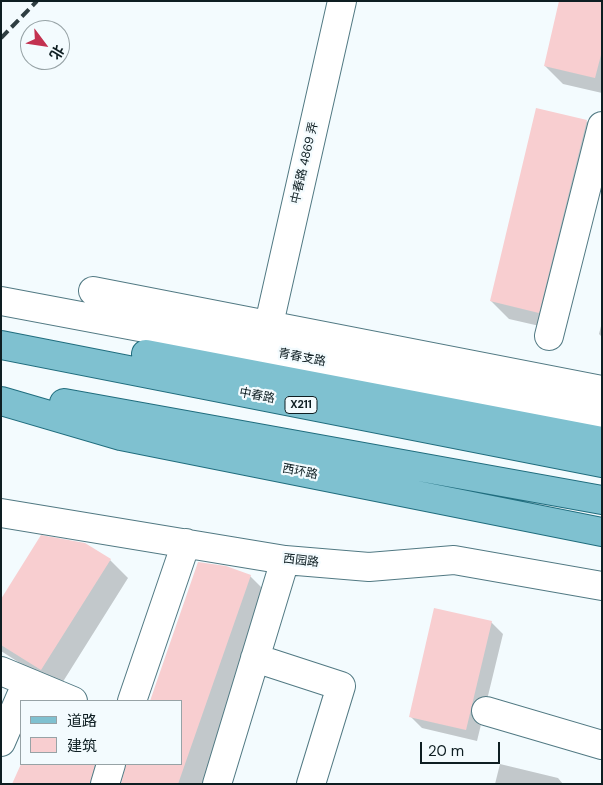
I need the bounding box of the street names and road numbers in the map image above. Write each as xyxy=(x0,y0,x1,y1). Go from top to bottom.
street label: 中春路 4869 弄 xyxy=(289,121,321,205)
street label: 青春支路 xyxy=(277,346,327,370)
street label: 中春路 xyxy=(238,385,276,407)
road number: X211 xyxy=(285,396,317,414)
street label: 西环路 xyxy=(281,461,319,483)
street label: 西园路 xyxy=(282,552,320,570)

